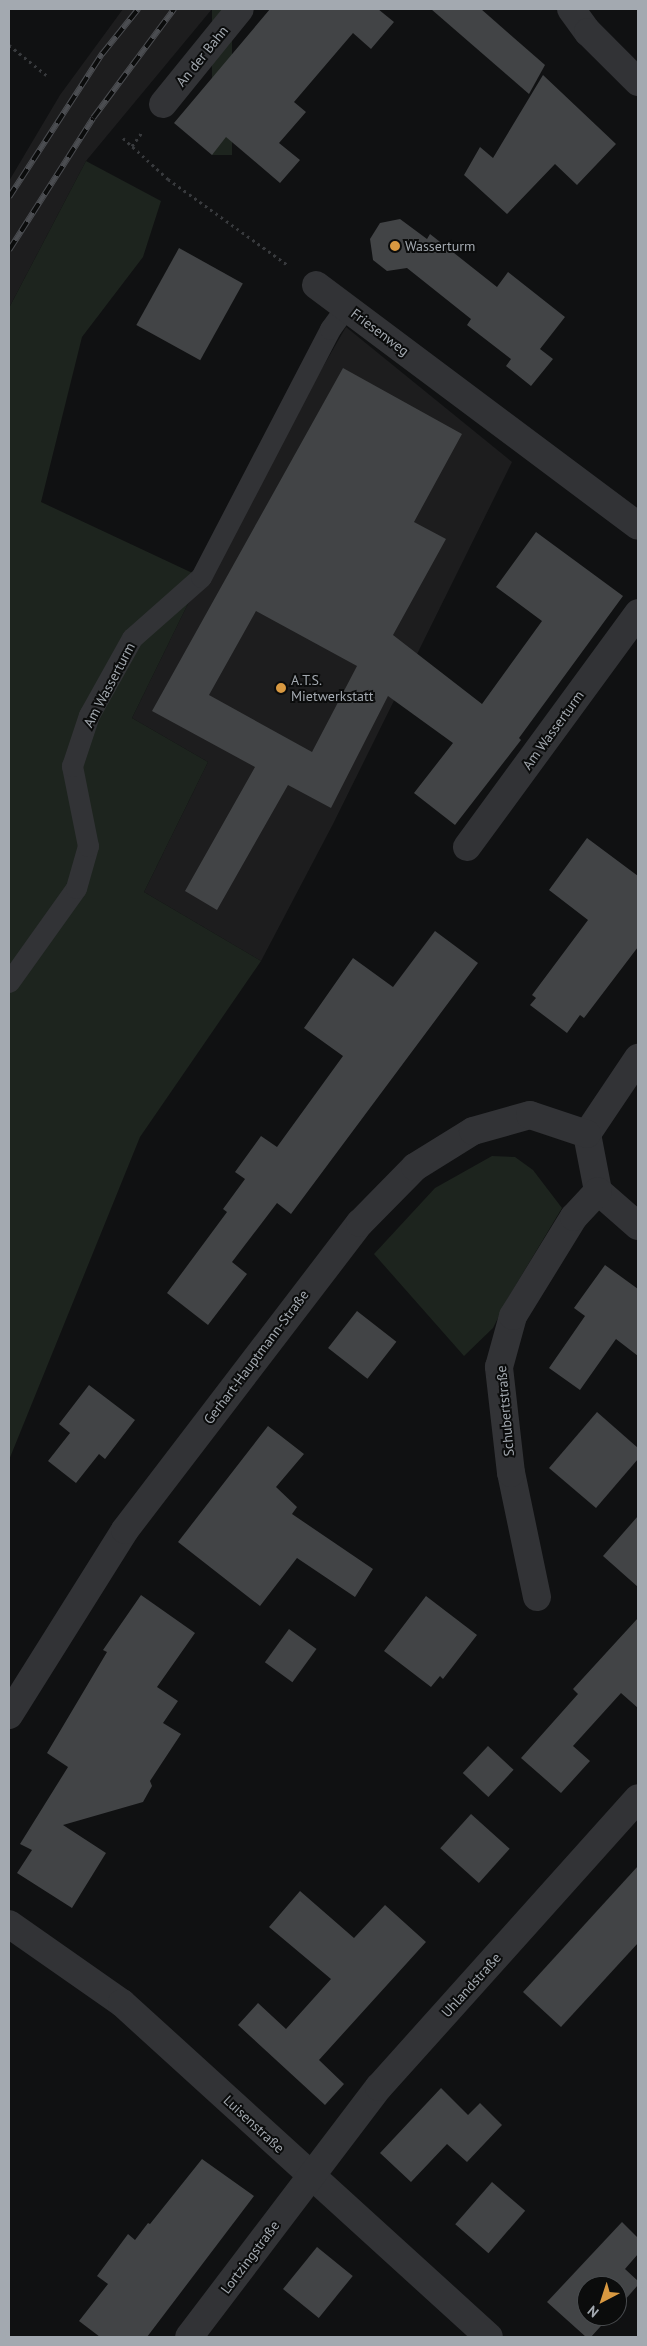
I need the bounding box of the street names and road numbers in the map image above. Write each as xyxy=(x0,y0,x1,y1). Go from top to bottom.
street label: An der Bahn xyxy=(172,22,232,90)
street label: Friesenweg xyxy=(348,305,412,359)
street label: Am Wasserturm xyxy=(80,640,138,730)
street label: Am Wasserturm xyxy=(519,687,587,773)
street label: Gerhart-Hauptmann-Straße xyxy=(200,1287,312,1427)
street label: Schubertstraße xyxy=(493,1365,517,1457)
street label: Uhlandstraße xyxy=(438,1949,504,2021)
street label: Luisenstraße xyxy=(220,2092,288,2156)
street label: Lortzingstraße xyxy=(217,2217,283,2297)

